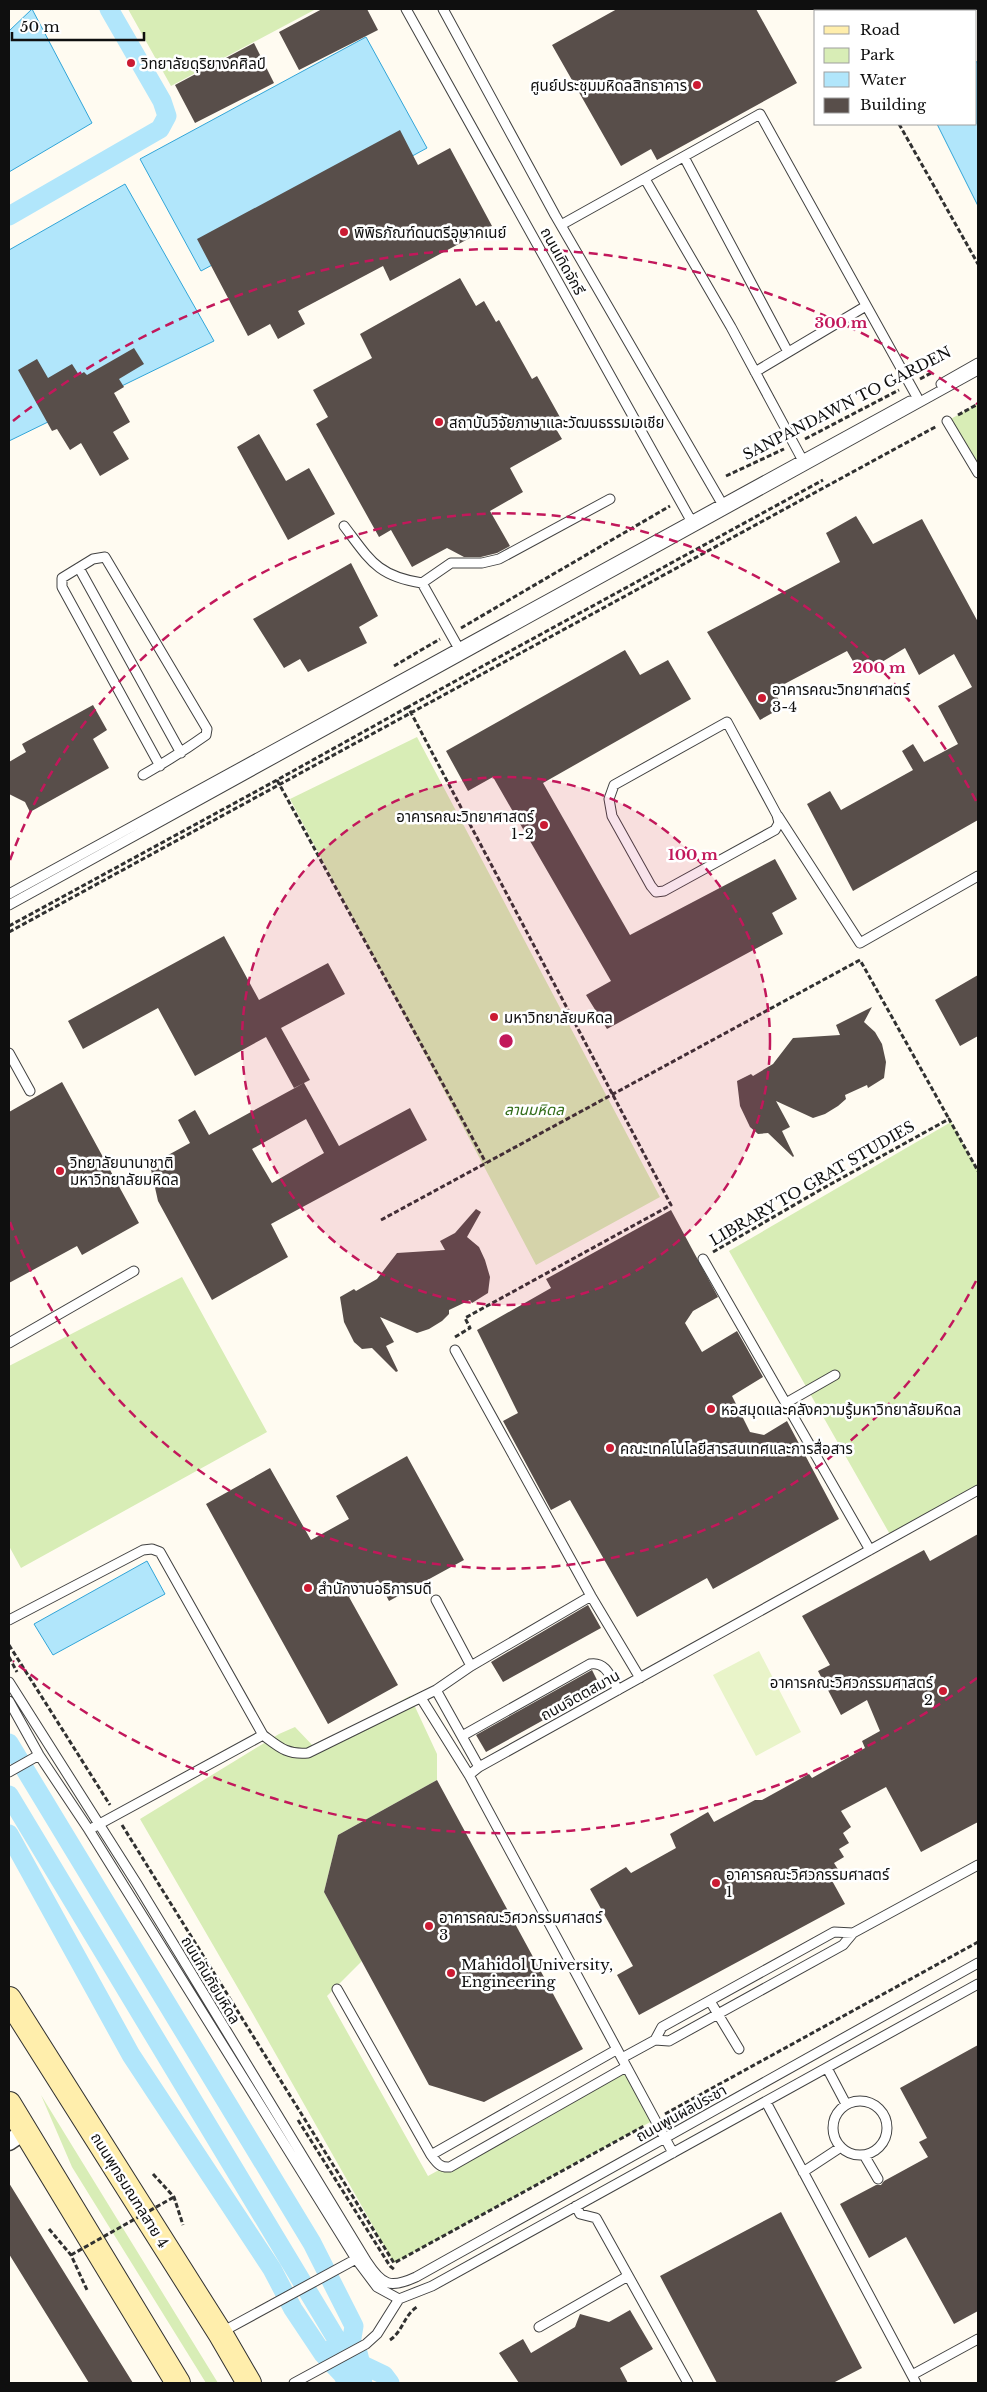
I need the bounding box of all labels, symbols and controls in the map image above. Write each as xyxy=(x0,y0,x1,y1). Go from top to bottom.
scale bar xyxy=(12,10,145,42)
legend xyxy=(814,10,977,125)
text: 50 m xyxy=(20,17,60,36)
text: Road xyxy=(860,20,900,39)
text: Park xyxy=(860,45,896,64)
place label: วิทยาลัยดุริยางคศิลป์ xyxy=(141,54,266,73)
marker: วิทยาลัยดุริยางคศิลป์ xyxy=(125,57,137,69)
text: Water xyxy=(859,70,907,89)
place label: ศูนย์ประชุมมหิดลสิทธาคาร xyxy=(530,76,687,95)
marker: ศูนย์ประชุมมหิดลสิทธาคาร xyxy=(691,79,703,91)
text: Building xyxy=(860,95,927,114)
place label: พิพิธภัณฑ์ดนตรีอุษาคเนย์ xyxy=(354,223,506,242)
street label: ถนนเทิดจักรี xyxy=(537,224,589,298)
marker: พิพิธภัณฑ์ดนตรีอุษาคเนย์ xyxy=(338,226,350,238)
text: 300 m xyxy=(815,313,868,332)
street label: SANPANDAWN TO GARDEN xyxy=(739,342,955,464)
place label: สถาบันวิจัยภาษาและวัฒนธรรมเอเชีย xyxy=(449,413,664,432)
marker: สถาบันวิจัยภาษาและวัฒนธรรมเอเชีย xyxy=(433,416,445,428)
text: 200 m xyxy=(853,658,906,677)
place label: อาคารคณะวิทยาศาสตร์ 3-4 xyxy=(772,680,910,716)
marker: อาคารคณะวิทยาศาสตร์ 3-4 xyxy=(756,692,768,704)
place label: อาคารคณะวิทยาศาสตร์ 1-2 xyxy=(396,807,535,843)
marker: อาคารคณะวิทยาศาสตร์ 1-2 xyxy=(538,819,550,831)
text: 100 m xyxy=(668,845,718,864)
place label: มหาวิทยาลัยมหิดล xyxy=(504,1008,613,1027)
marker: มหาวิทยาลัยมหิดล xyxy=(488,1011,500,1023)
centre of rings xyxy=(497,1032,515,1050)
park label: ลานมหิดล xyxy=(504,1100,564,1119)
street label: LIBRARY TO GRAT STUDIES xyxy=(706,1116,918,1250)
place label: วิทยาลัยนานาชาติ มหาวิทยาลัยมหิดล xyxy=(70,1153,179,1189)
marker: วิทยาลัยนานาชาติ มหาวิทยาลัยมหิดล xyxy=(54,1165,66,1177)
place label: หอสมุดและคลังความรู้มหาวิทยาลัยมหิดล xyxy=(721,1400,961,1419)
marker: หอสมุดและคลังความรู้มหาวิทยาลัยมหิดล xyxy=(705,1403,717,1415)
place label: คณะเทคโนโลยีสารสนเทศและการสื่อสาร xyxy=(620,1438,853,1458)
marker: คณะเทคโนโลยีสารสนเทศและการสื่อสาร xyxy=(604,1442,616,1454)
place label: สำนักงานอธิการบดี xyxy=(318,1579,432,1598)
marker: สำนักงานอธิการบดี xyxy=(302,1582,314,1594)
street label: ถนนจิตตสมาน xyxy=(537,1665,623,1725)
place label: อาคารคณะวิศวกรรมศาสตร์ 2 xyxy=(770,1673,934,1709)
marker: อาคารคณะวิศวกรรมศาสตร์ 2 xyxy=(937,1685,949,1697)
place label: อาคารคณะวิศวกรรมศาสตร์ 1 xyxy=(726,1865,890,1901)
marker: อาคารคณะวิศวกรรมศาสตร์ 1 xyxy=(710,1877,722,1889)
place label: อาคารคณะวิศวกรรมศาสตร์ 3 xyxy=(439,1908,603,1944)
marker: อาคารคณะวิศวกรรมศาสตร์ 3 xyxy=(423,1920,435,1932)
street label: ถนนกันภัยมหิดล xyxy=(177,1933,245,2027)
place label: Mahidol University, Engineering xyxy=(461,1955,613,1991)
marker: Mahidol University, Engineering xyxy=(445,1967,457,1979)
street label: ถนนพูนผลประชา xyxy=(632,2080,730,2146)
street label: ถนนพุทธมณฑลสาย 4 xyxy=(87,2129,173,2251)

